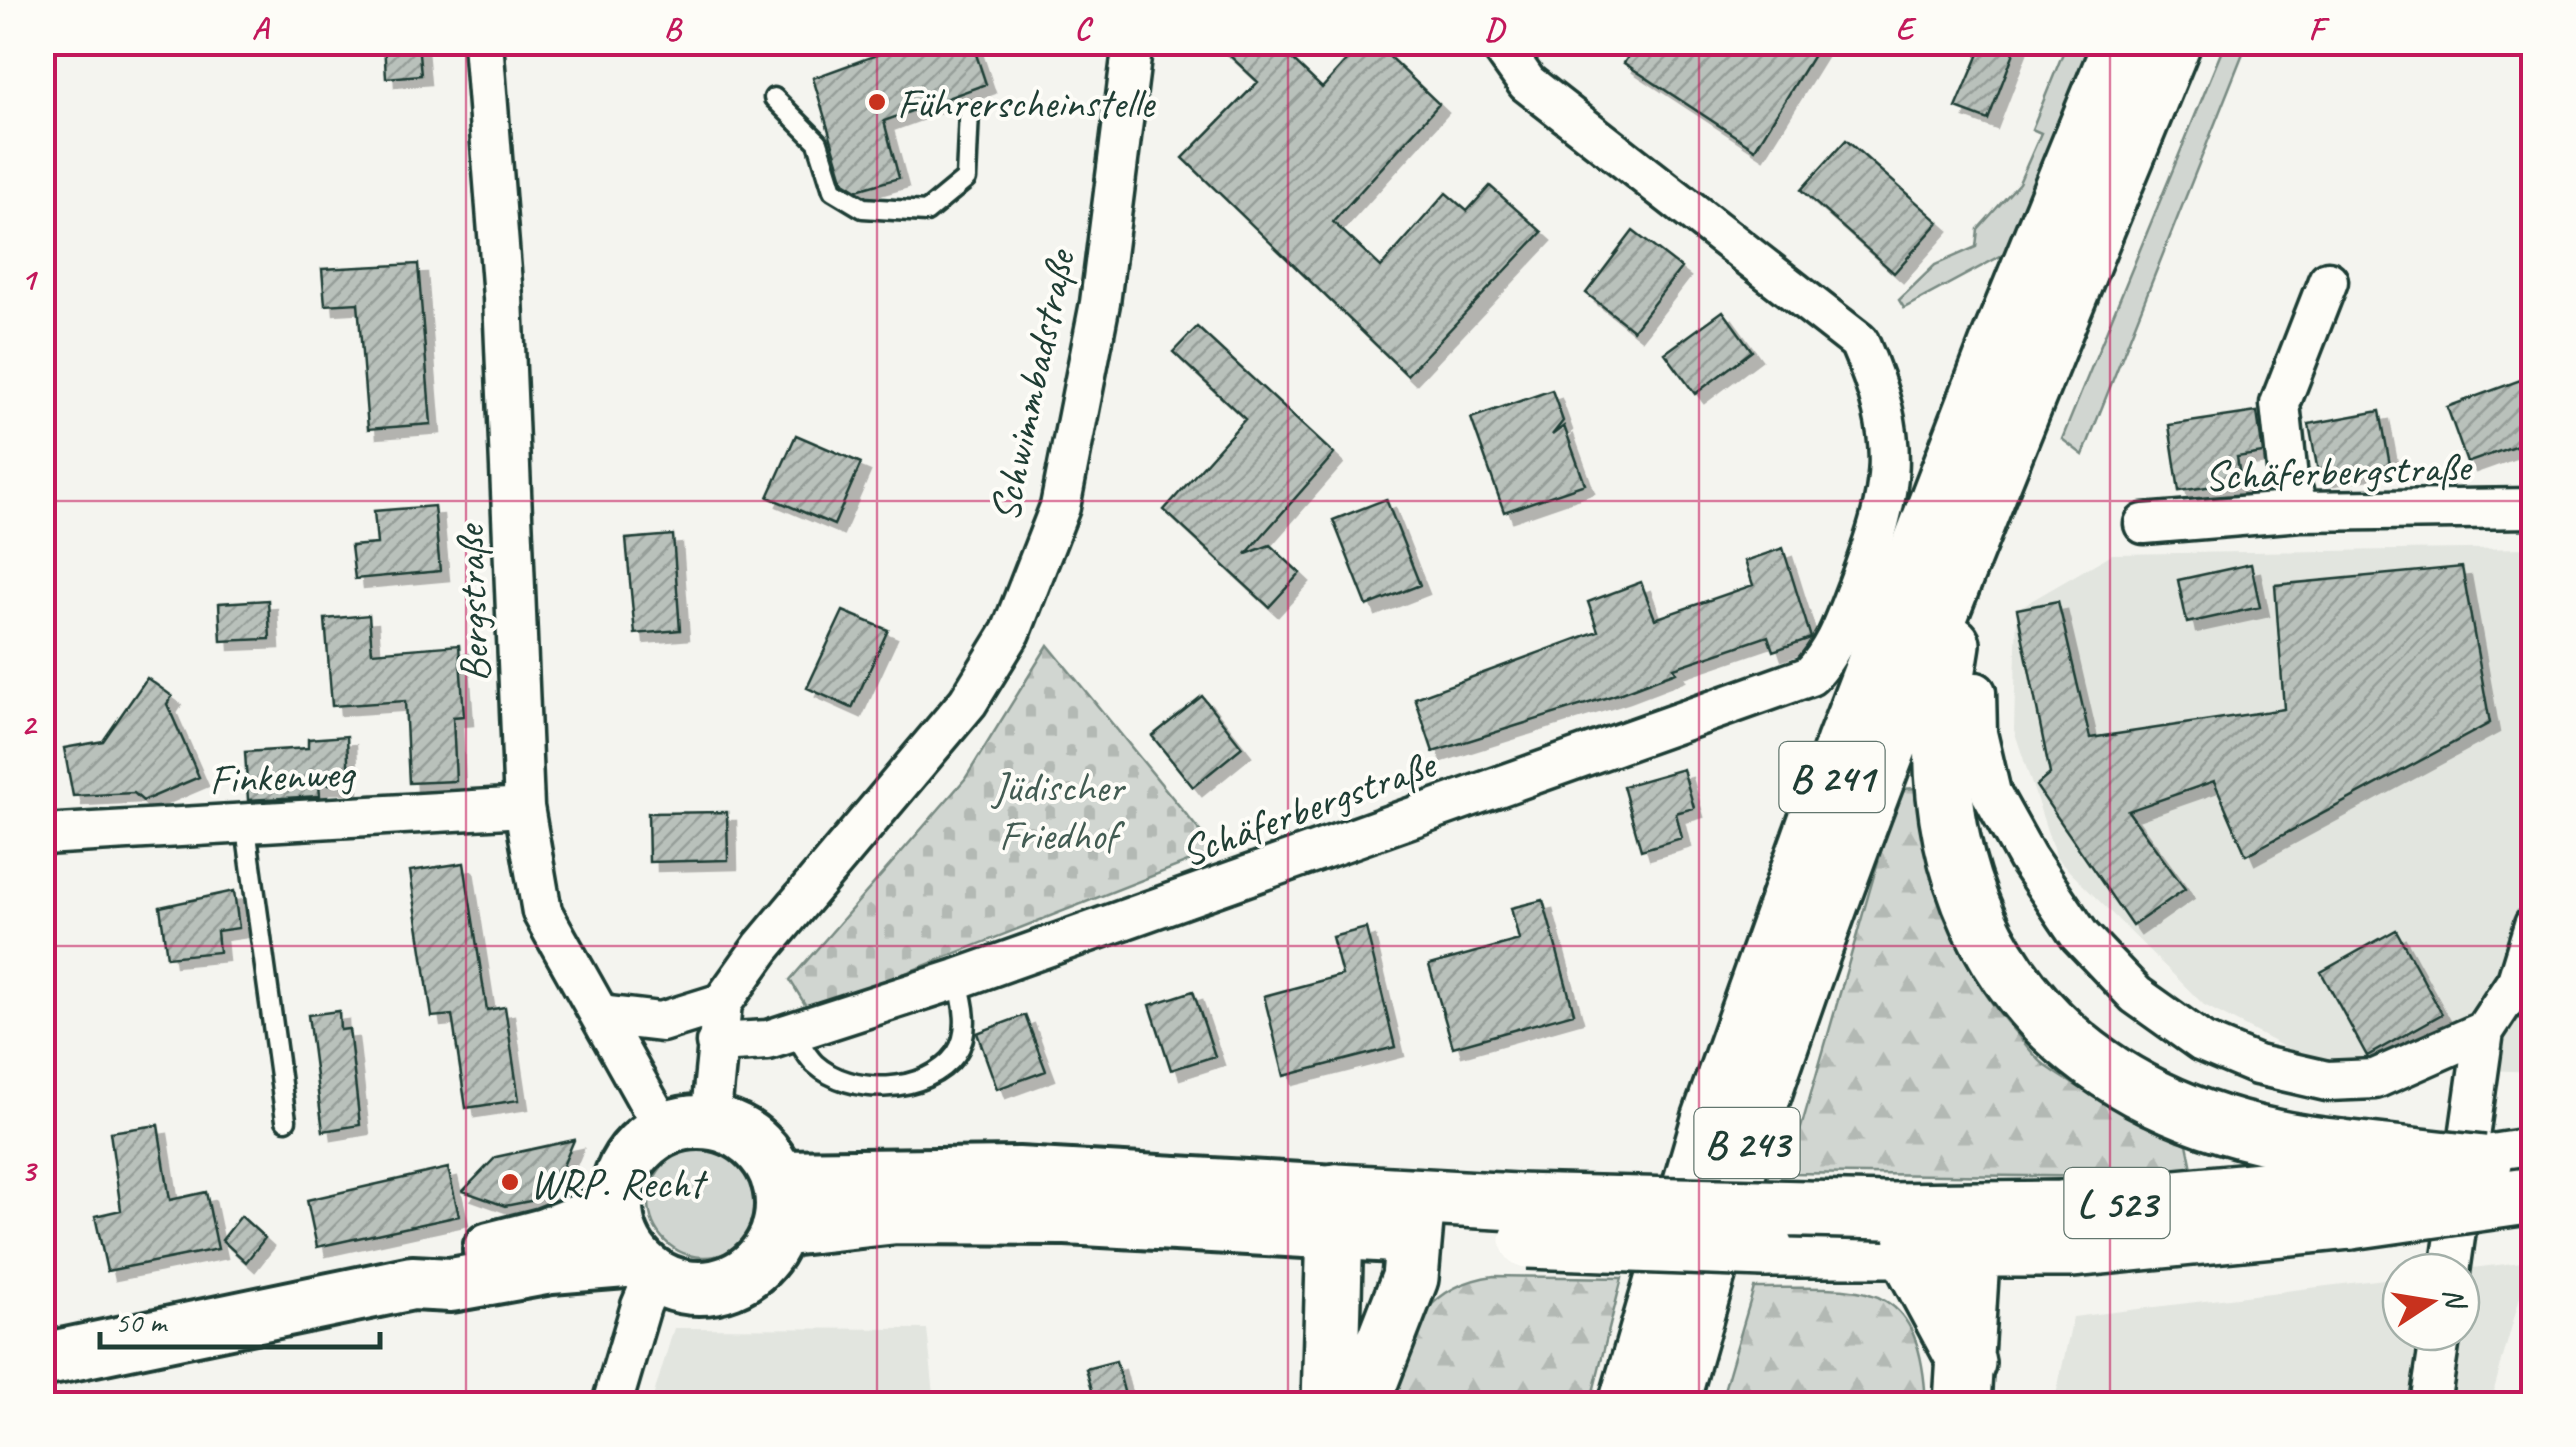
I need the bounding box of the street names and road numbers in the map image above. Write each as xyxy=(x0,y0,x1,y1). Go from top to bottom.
street label: Schwimmbadstraße xyxy=(978,243,1088,526)
street label: Schäferbergstraße xyxy=(2203,440,2474,503)
street label: Bergstraße xyxy=(443,522,502,683)
street label: Schäferbergstraße xyxy=(1174,737,1445,879)
road number: B 241 xyxy=(1780,742,1884,812)
street label: Finkenweg xyxy=(208,746,358,807)
road number: B 243 xyxy=(1694,1108,1800,1178)
road number: L 523 xyxy=(2064,1168,2170,1238)

